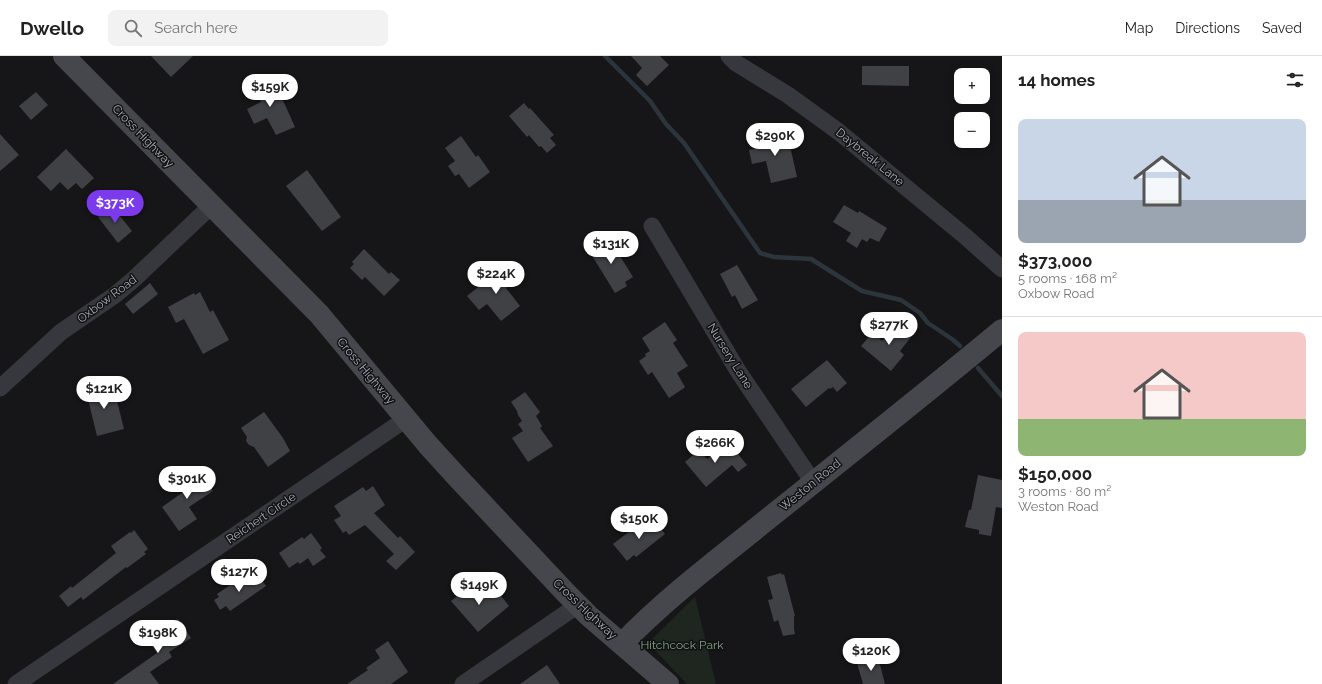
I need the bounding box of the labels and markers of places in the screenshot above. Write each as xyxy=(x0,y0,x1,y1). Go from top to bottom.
pin: $159K xyxy=(242,74,298,108)
pin: $290K xyxy=(747,123,803,157)
pin: $373K xyxy=(87,190,143,224)
pin: $131K xyxy=(583,231,639,265)
pin: $224K xyxy=(468,261,524,295)
pin: $277K xyxy=(861,312,917,346)
pin: $121K xyxy=(76,376,132,410)
pin: $266K xyxy=(687,430,743,464)
pin: $301K xyxy=(159,466,215,500)
pin: $150K xyxy=(611,506,667,540)
pin: $127K xyxy=(211,559,267,593)
pin: $149K xyxy=(451,572,507,606)
pin: $198K xyxy=(130,620,186,654)
pin: $120K xyxy=(843,638,899,672)

